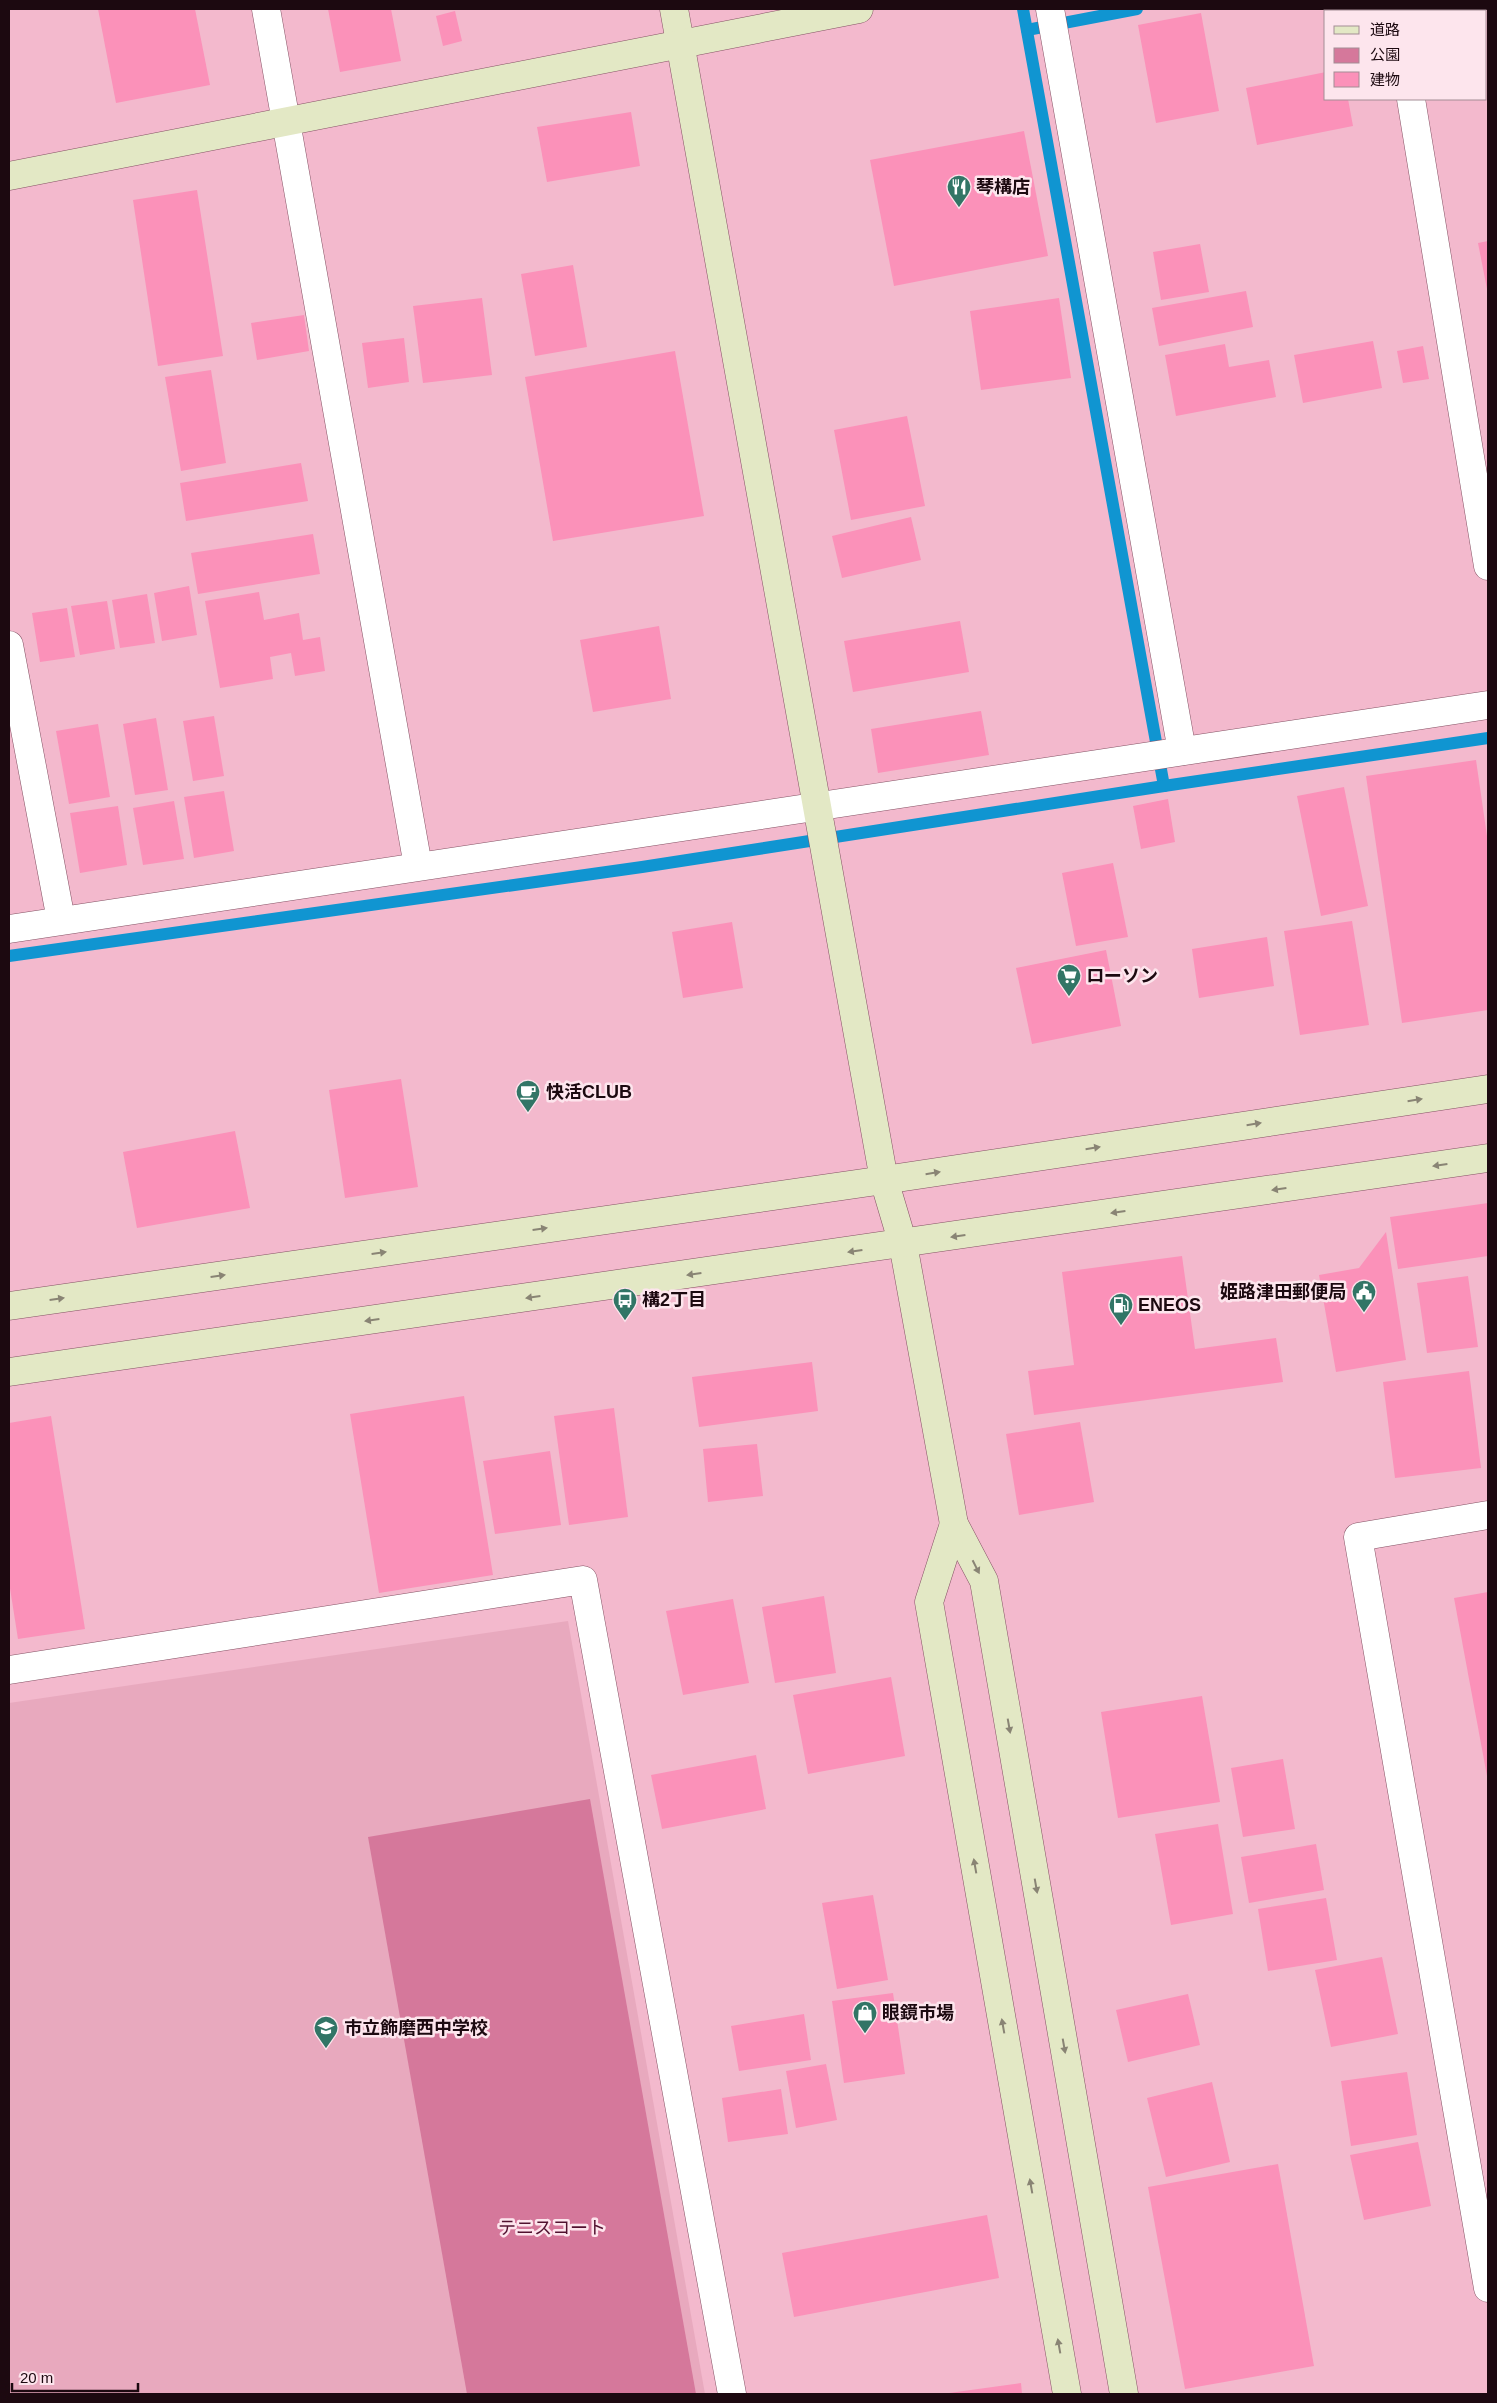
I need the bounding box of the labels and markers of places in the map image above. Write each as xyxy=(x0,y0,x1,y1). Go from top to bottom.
restaurant icon: 琴構店 xyxy=(946,174,972,208)
place label: 琴構店 xyxy=(976,177,1030,197)
supermarket icon: ローソン xyxy=(1056,963,1082,997)
place label: ローソン xyxy=(1086,966,1158,986)
cafe icon: 快活CLUB xyxy=(515,1079,541,1113)
place label: 快活CLUB xyxy=(546,1082,632,1102)
public building icon: 姫路津田郵便局 xyxy=(1351,1279,1377,1313)
place label: 姫路津田郵便局 xyxy=(1220,1282,1346,1302)
bus stop icon: 構2丁目 xyxy=(612,1287,638,1321)
place label: 構2丁目 xyxy=(642,1290,706,1310)
fuel station icon: ENEOS xyxy=(1108,1292,1134,1326)
place label: ENEOS xyxy=(1138,1295,1201,1315)
shop icon: 眼鏡市場 xyxy=(852,2000,878,2034)
place label: 眼鏡市場 xyxy=(882,2003,954,2023)
school or university icon: 市立飾磨西中学校 xyxy=(313,2015,339,2049)
place label: 市立飾磨西中学校 xyxy=(344,2018,488,2038)

